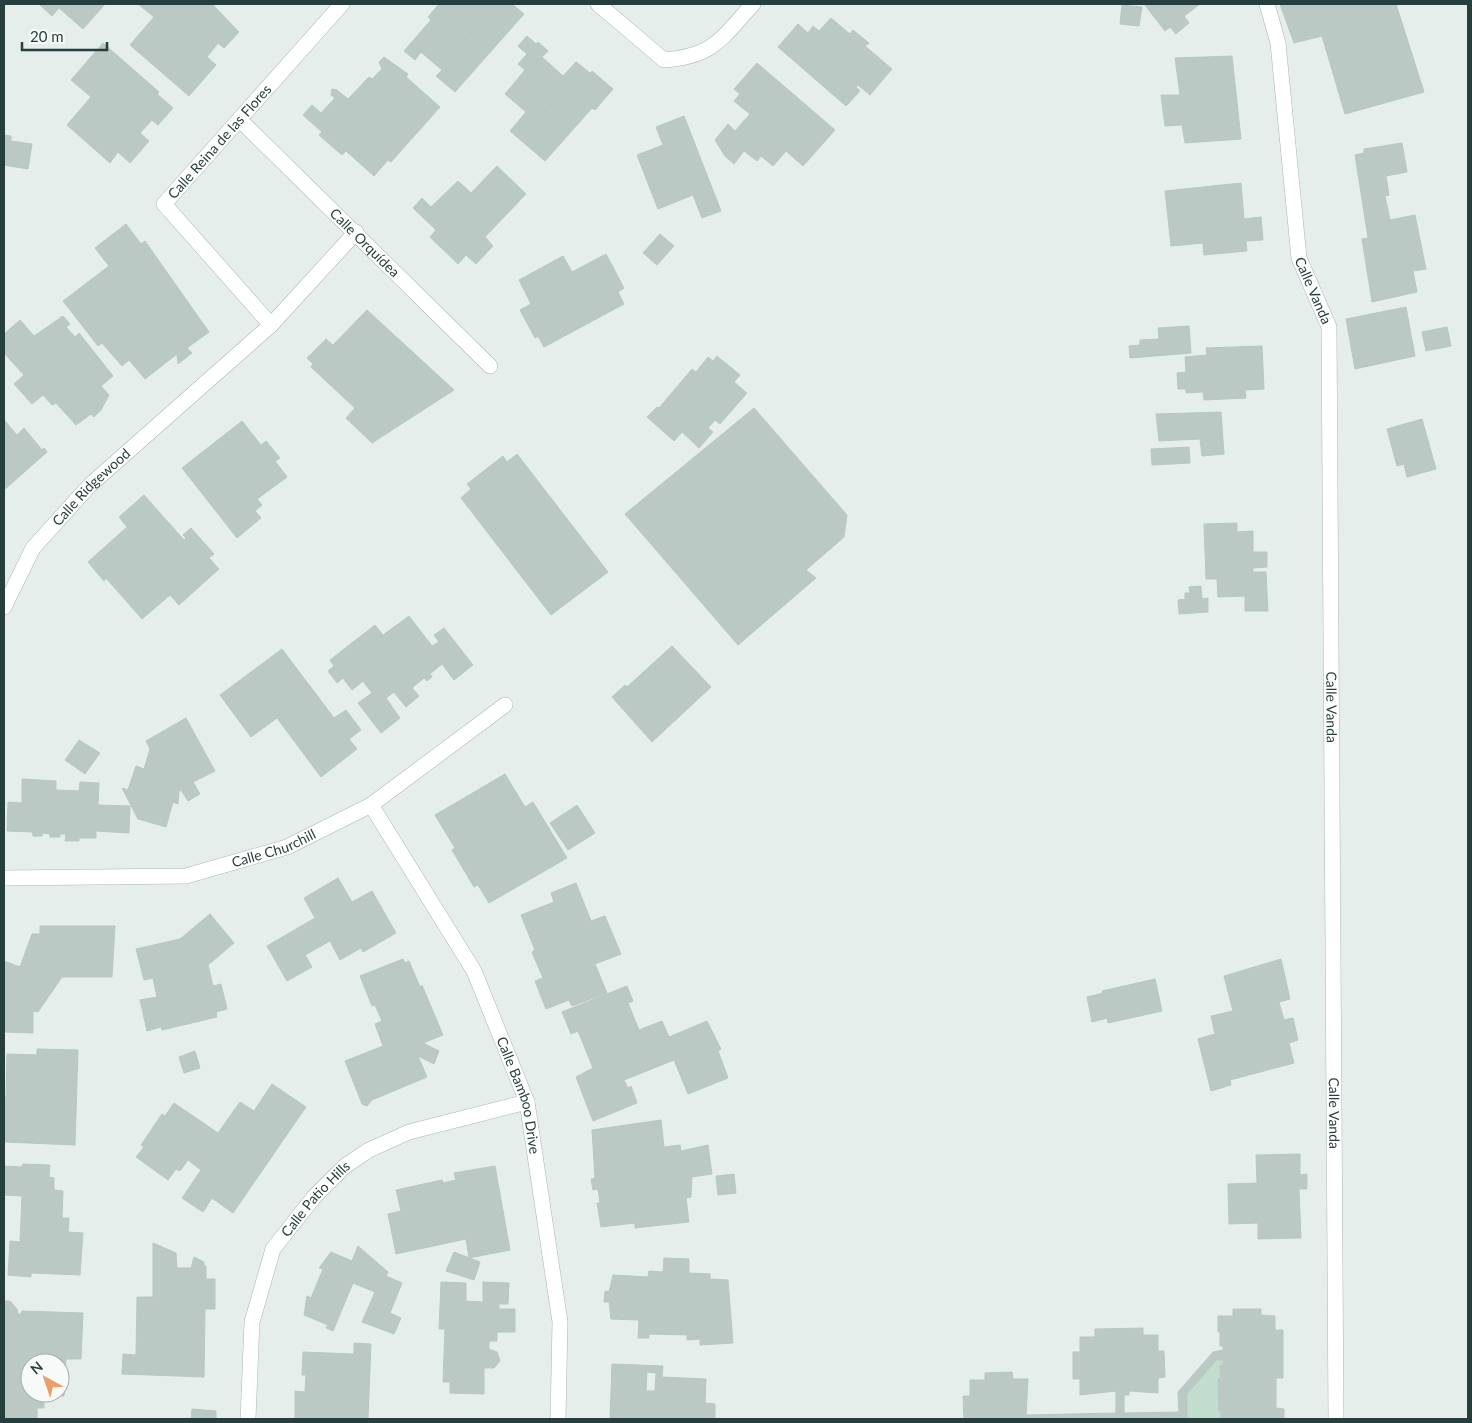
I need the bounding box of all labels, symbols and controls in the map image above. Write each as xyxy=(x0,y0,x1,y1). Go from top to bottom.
scale bar xyxy=(22,20,108,52)
text: 20 m xyxy=(30,27,64,45)
street label: Calle Reina de las Flores xyxy=(164,81,275,202)
street label: Calle Orquídea xyxy=(327,204,404,280)
street label: Calle Vanda xyxy=(1292,254,1336,327)
street label: Calle Ridgewood xyxy=(48,445,133,529)
street label: Calle Vanda xyxy=(1323,671,1341,743)
street label: Calle Churchill xyxy=(230,825,318,870)
street label: Calle Bamboo Drive xyxy=(493,1034,544,1155)
street label: Calle Vanda xyxy=(1326,1077,1343,1149)
street label: Calle Patio Hills xyxy=(277,1156,353,1240)
north arrow xyxy=(20,1353,70,1403)
text: N xyxy=(27,1358,46,1378)

